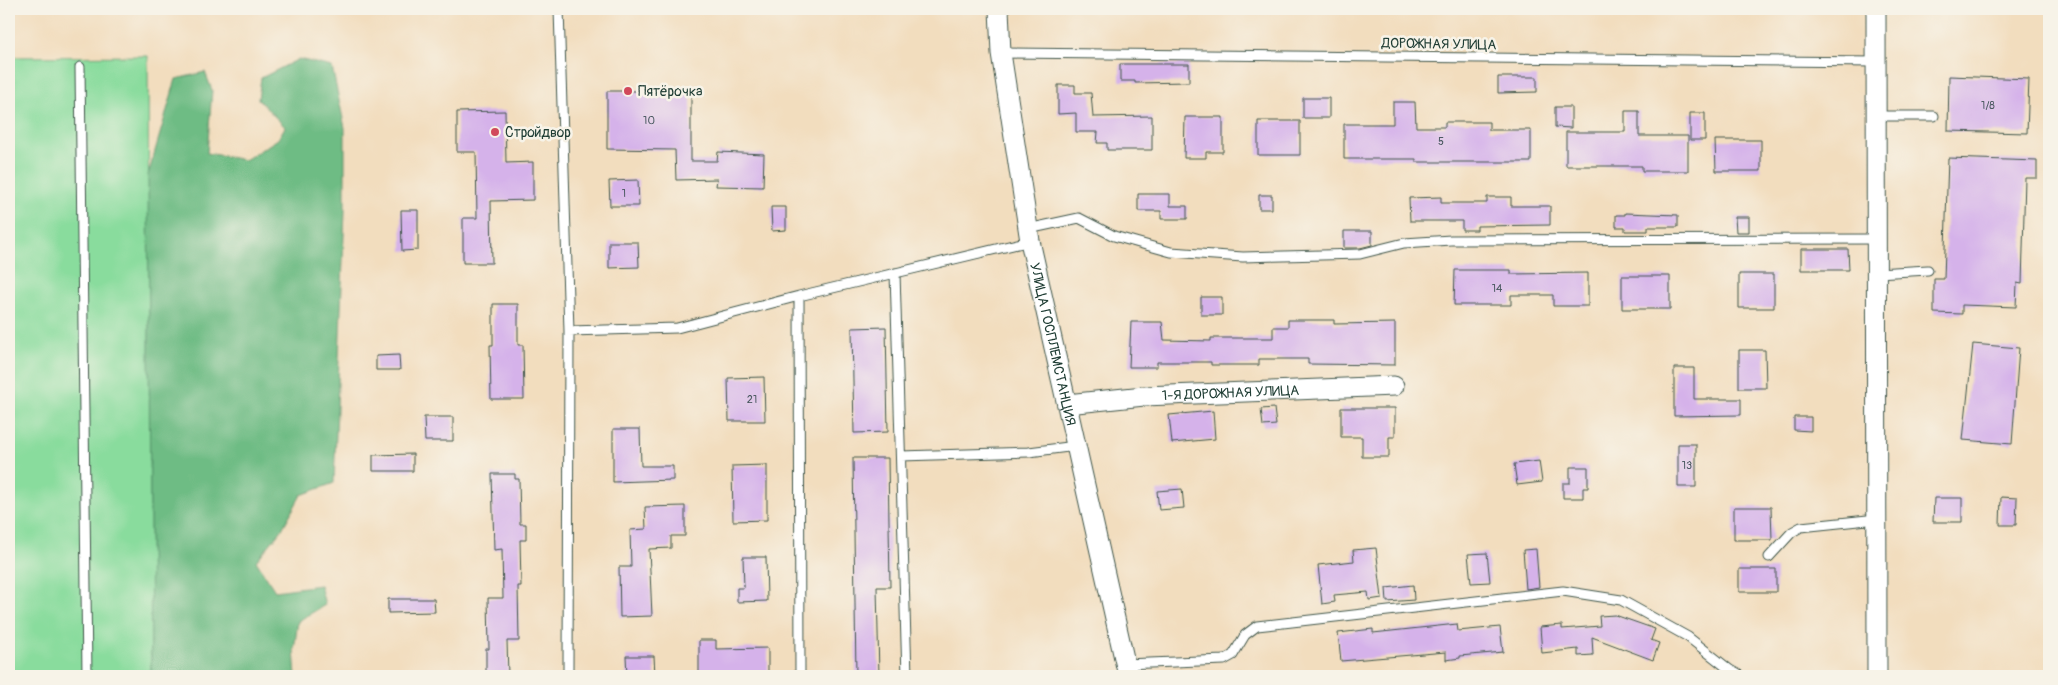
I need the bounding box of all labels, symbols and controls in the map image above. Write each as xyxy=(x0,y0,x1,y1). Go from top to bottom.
street label: ДОРОЖНАЯ УЛИЦА xyxy=(1380,34,1497,54)
place label: Пятёрочка xyxy=(638,83,702,100)
marker: Пятёрочка xyxy=(622,85,634,97)
house number: 1/8 xyxy=(1981,99,1995,112)
house number: 10 xyxy=(643,114,655,127)
place label: Стройдвор xyxy=(505,124,571,141)
marker: Стройдвор xyxy=(489,126,501,138)
house number: 5 xyxy=(1438,135,1444,148)
house number: 1 xyxy=(622,187,626,200)
street label: УЛИЦА ГОСПЛЕМСТАНЦИЯ xyxy=(1027,261,1080,427)
house number: 14 xyxy=(1492,282,1503,295)
street label: 1-Я ДОРОЖНАЯ УЛИЦА xyxy=(1161,381,1300,404)
house number: 21 xyxy=(747,393,757,406)
house number: 13 xyxy=(1682,459,1692,472)

